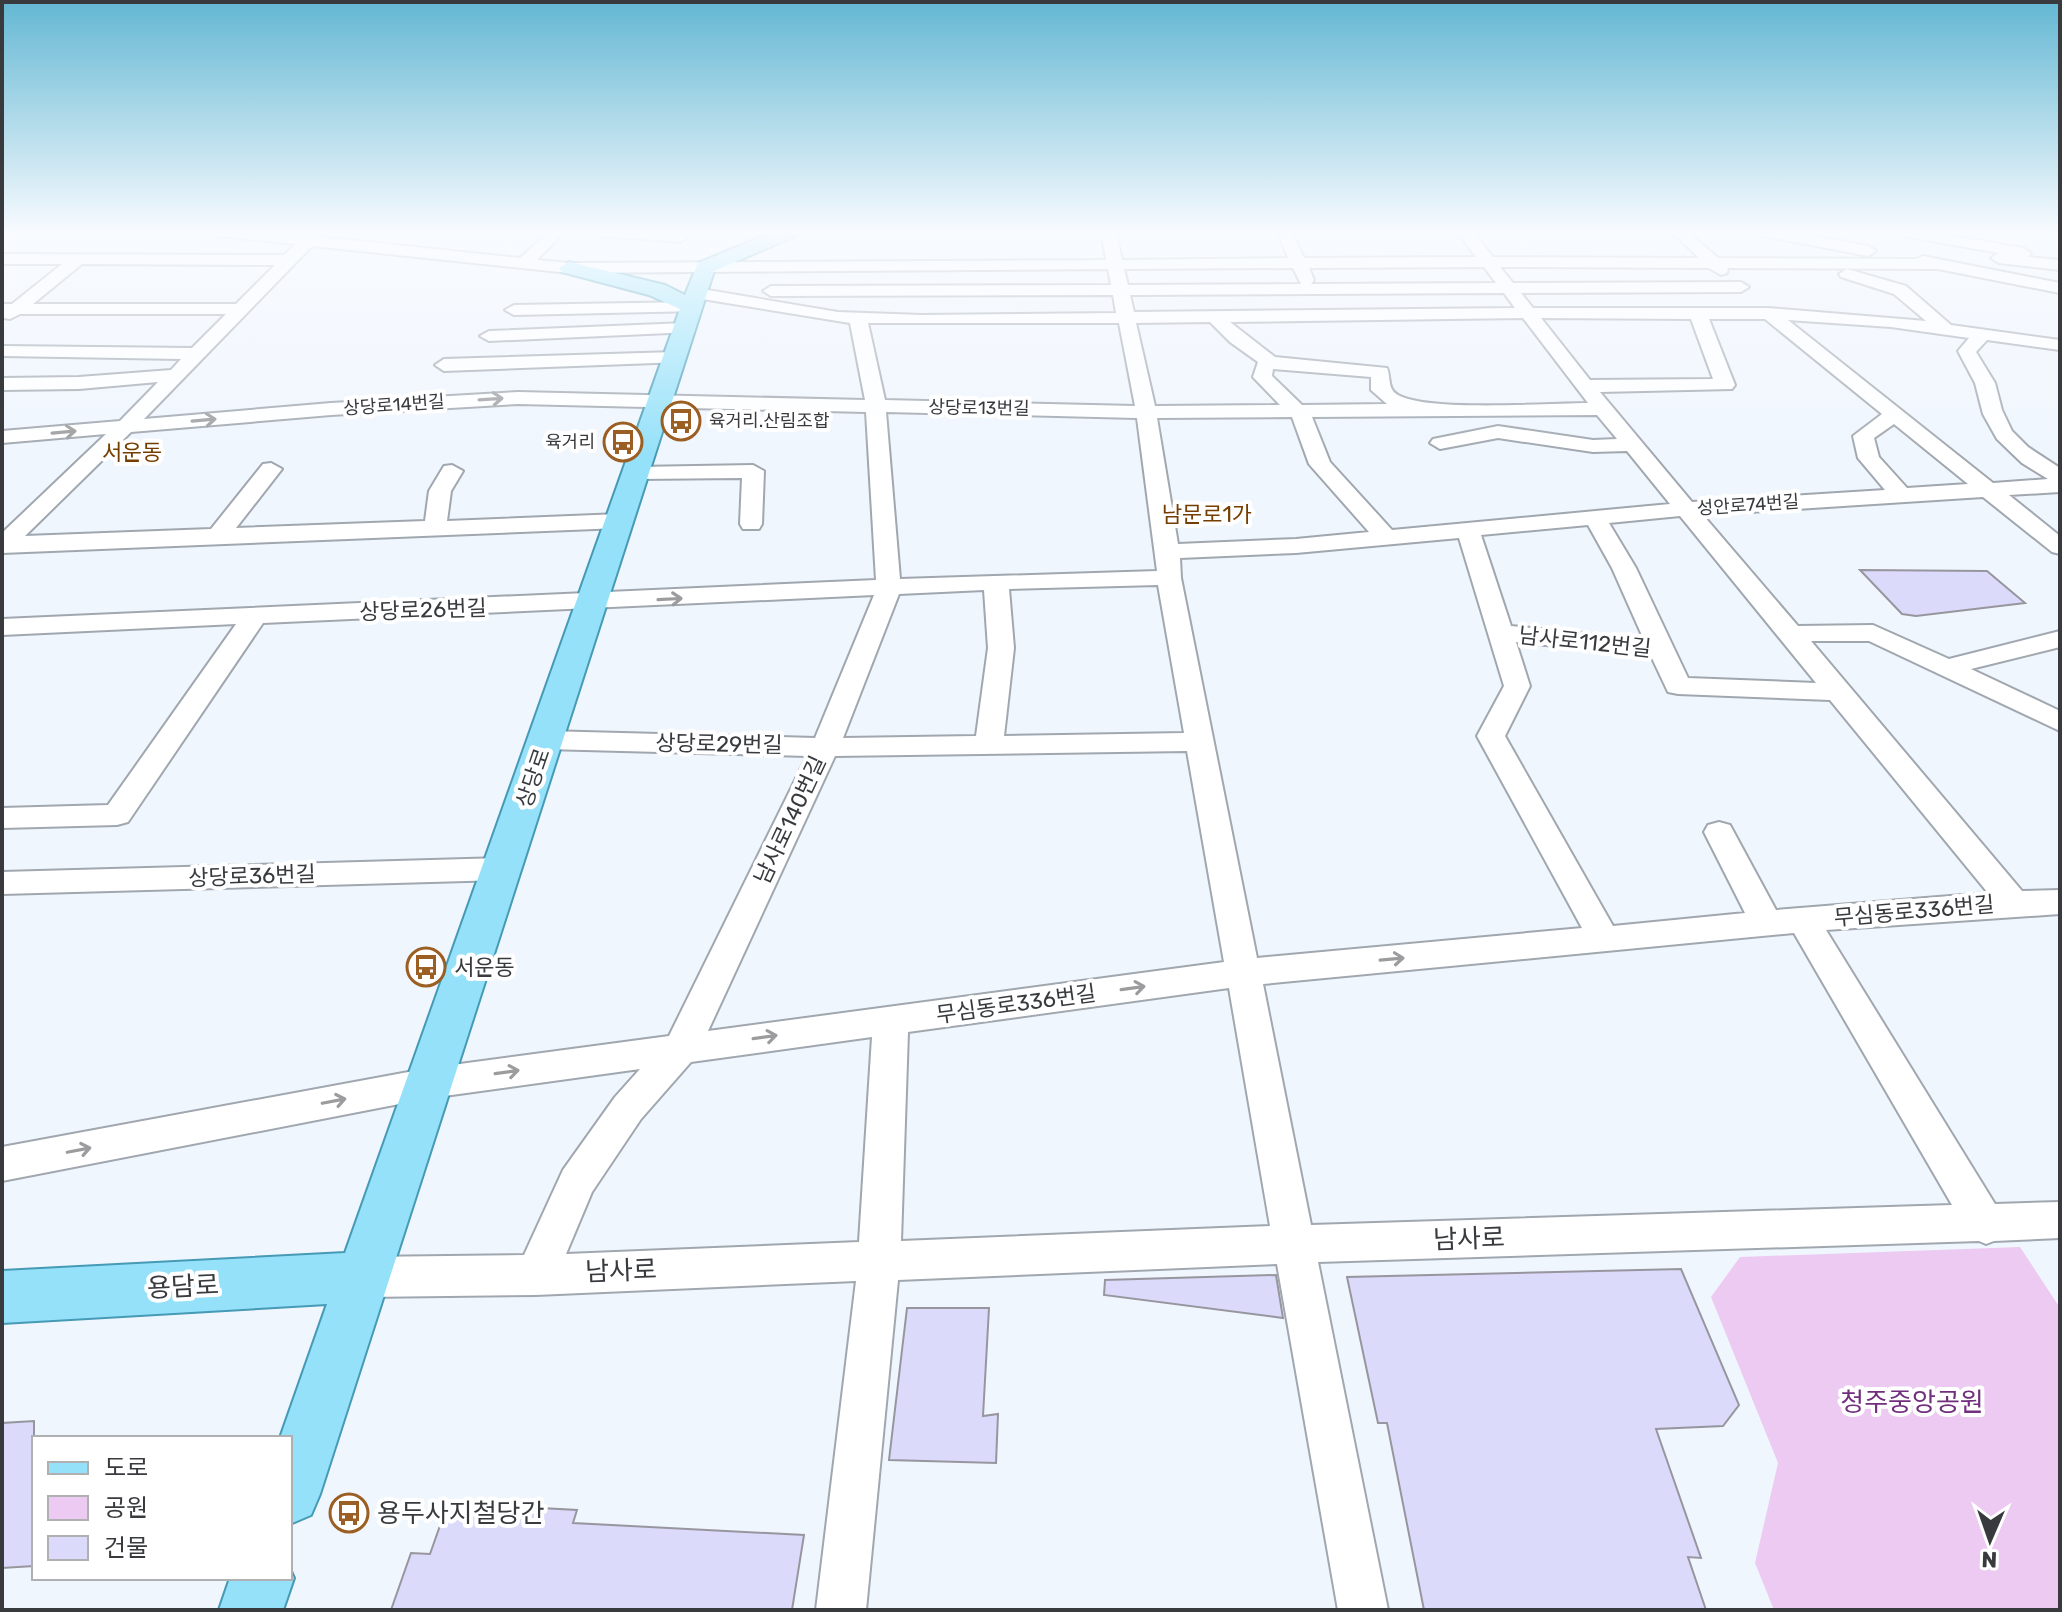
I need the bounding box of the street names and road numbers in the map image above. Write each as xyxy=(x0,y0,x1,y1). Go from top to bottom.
street label: 상당로14번길 xyxy=(343,390,445,420)
street label: 상당로13번길 xyxy=(928,396,1030,420)
street label: 성안로74번길 xyxy=(1696,490,1800,520)
street label: 상당로26번길 xyxy=(359,594,487,626)
street label: 남사로112번길 xyxy=(1517,622,1653,662)
street label: 상당로29번길 xyxy=(655,729,783,759)
street label: 상당로 xyxy=(510,745,556,811)
street label: 남사로140번길 xyxy=(749,752,831,888)
street label: 상당로36번길 xyxy=(188,860,316,892)
street label: 무심동로336번길 xyxy=(1833,891,1995,931)
street label: 무심동로336번길 xyxy=(934,979,1098,1029)
street label: 남사로 xyxy=(1433,1222,1505,1256)
street label: 남사로 xyxy=(585,1254,657,1288)
street label: 용담로 xyxy=(146,1270,220,1304)

